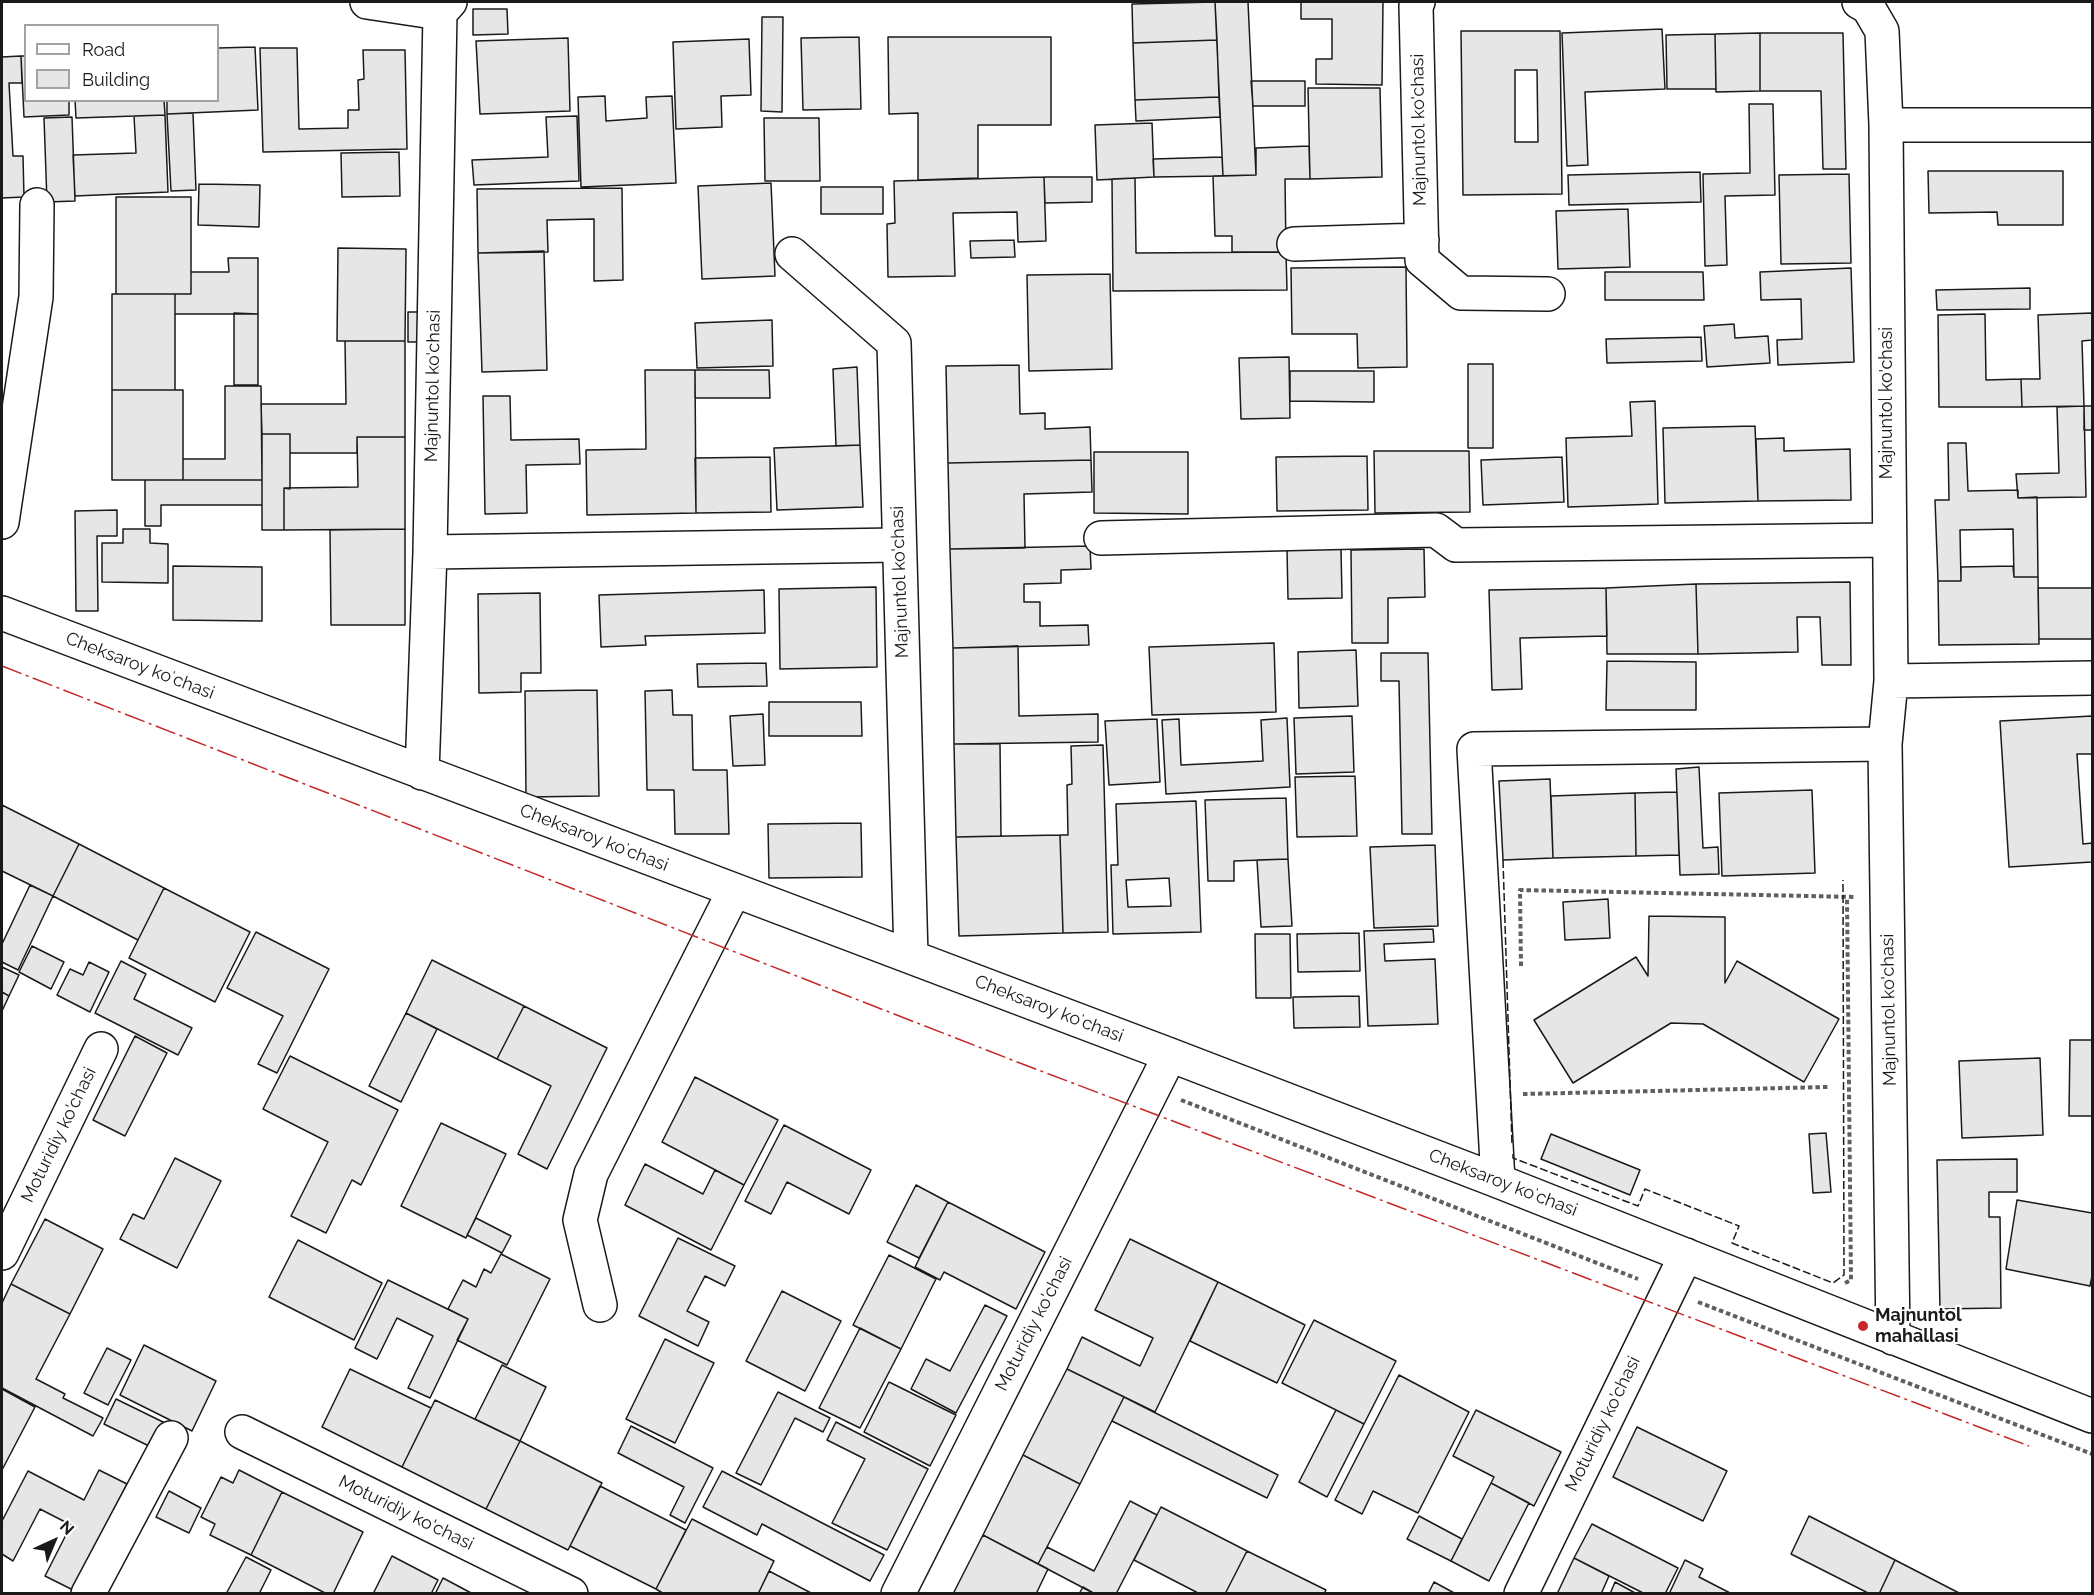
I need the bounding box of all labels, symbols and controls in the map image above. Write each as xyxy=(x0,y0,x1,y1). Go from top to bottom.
legend xyxy=(24,24,219,102)
text: Road xyxy=(82,39,125,60)
street label: Majnuntol ko'chasi xyxy=(1407,54,1431,206)
text: Building xyxy=(82,69,150,90)
street label: Majnuntol ko'chasi xyxy=(421,310,445,462)
street label: Majnuntol ko'chasi xyxy=(1876,327,1898,479)
street label: Majnuntol ko'chasi xyxy=(887,505,913,659)
street label: Cheksaroy koʻchasi xyxy=(63,628,217,704)
street label: Cheksaroy koʻchasi xyxy=(517,800,671,876)
street label: Majnuntol ko'chasi xyxy=(1877,934,1901,1086)
street label: Cheksaroy koʻchasi xyxy=(972,971,1126,1047)
street label: Moturidiy ko'chasi xyxy=(17,1064,101,1206)
street label: Cheksaroy koʻchasi xyxy=(1426,1145,1580,1221)
street label: Moturidiy ko'chasi xyxy=(991,1253,1077,1395)
place label: Majnuntol mahallasi xyxy=(1875,1305,1962,1348)
marker: Majnuntol mahallasi xyxy=(1856,1319,1870,1333)
street label: Moturidiy ko'chasi xyxy=(1561,1353,1645,1495)
street label: Moturidiy ko'chasi xyxy=(335,1471,477,1555)
north arrow xyxy=(24,1511,84,1571)
text: N xyxy=(56,1517,78,1539)

